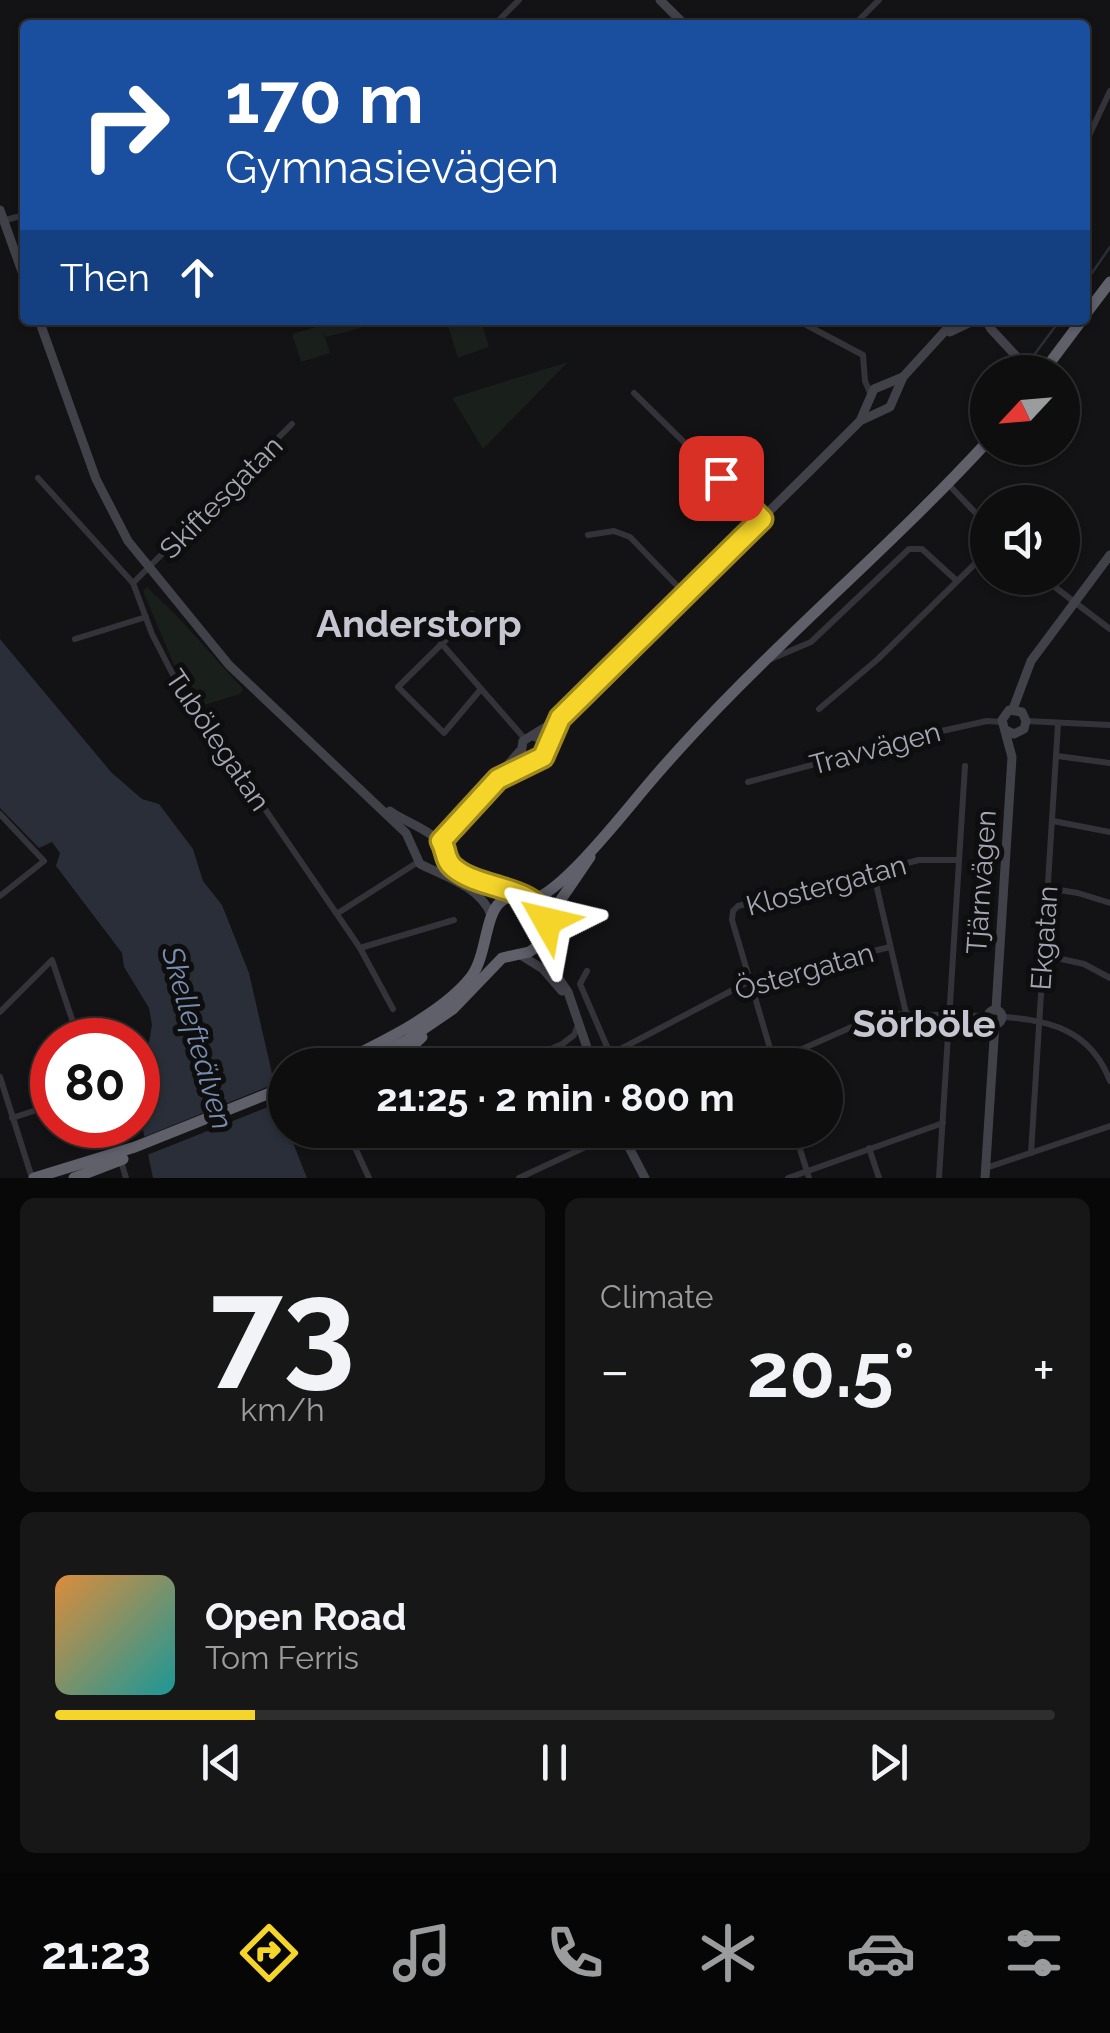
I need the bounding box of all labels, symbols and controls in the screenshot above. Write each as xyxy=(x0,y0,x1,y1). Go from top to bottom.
text: 170 m xyxy=(225,57,424,139)
icon: right xyxy=(60,60,190,190)
text: Gymnasievägen xyxy=(225,141,559,194)
icon: ahead xyxy=(170,250,225,305)
text: Then xyxy=(60,255,150,300)
north arrow xyxy=(970,355,1080,465)
map controls xyxy=(970,355,1080,595)
street label: Skiftesgatan xyxy=(153,429,289,565)
pin xyxy=(679,436,764,521)
icon: arrive xyxy=(694,451,749,506)
button: sound xyxy=(970,485,1080,595)
district label: Anderstorp xyxy=(316,601,522,646)
street label: Tubölegatan xyxy=(158,664,277,817)
street label: Travvägen xyxy=(806,715,944,782)
street label: Tjärnvägen xyxy=(960,809,1003,955)
street label: Klostergatan xyxy=(743,848,910,923)
position arrow xyxy=(495,869,599,973)
street label: Ekgatan xyxy=(1024,885,1065,991)
street label: Östergatan xyxy=(731,936,877,1007)
water label: Skellefteälven xyxy=(154,941,240,1133)
district label: Sörböle xyxy=(853,1001,995,1046)
speed limit sign: 80 xyxy=(30,1018,160,1148)
text: 21:25 · 2 min · 800 m xyxy=(376,1075,735,1120)
text: 73 xyxy=(210,1250,355,1402)
text: Climate xyxy=(600,1278,714,1315)
text: 20.5° xyxy=(747,1326,915,1415)
text: − xyxy=(600,1338,630,1403)
text: + xyxy=(1032,1338,1055,1403)
text: km/h xyxy=(240,1391,325,1428)
text: Open Road xyxy=(205,1594,406,1639)
text: Tom Ferris xyxy=(205,1639,359,1676)
icon: previous xyxy=(194,1735,249,1790)
icon: pause xyxy=(527,1735,582,1790)
icon: next xyxy=(861,1735,916,1790)
icon: directions xyxy=(234,1918,304,1988)
icon: music xyxy=(387,1918,457,1988)
icon: phone xyxy=(540,1918,610,1988)
icon: climate xyxy=(693,1918,763,1988)
icon: car xyxy=(846,1918,916,1988)
icon: filters xyxy=(999,1918,1069,1988)
text: 21:23 xyxy=(41,1927,151,1980)

